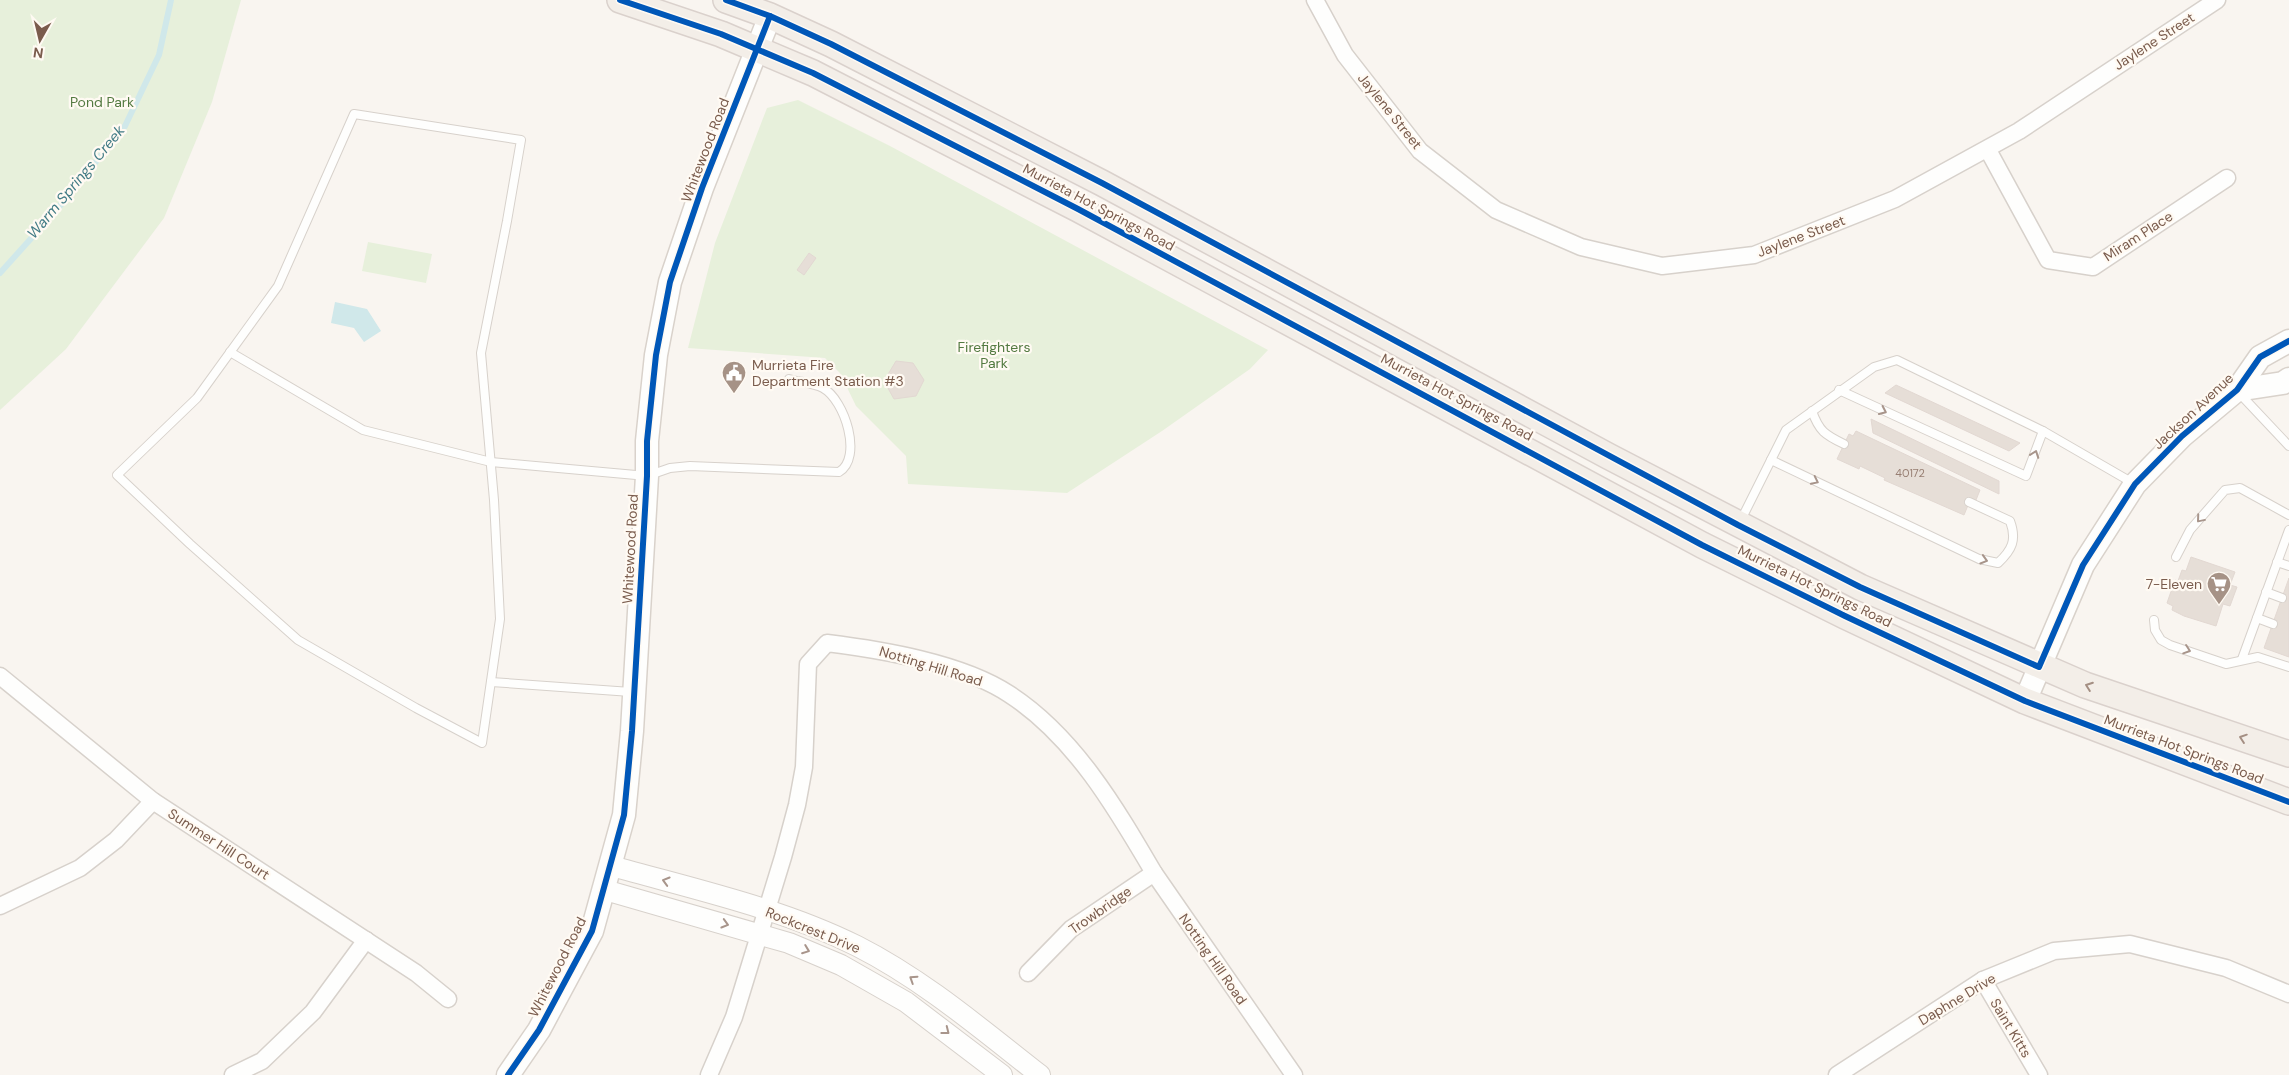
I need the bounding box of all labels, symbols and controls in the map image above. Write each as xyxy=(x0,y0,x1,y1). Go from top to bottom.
street label: Jaylene Street xyxy=(2110,8,2198,74)
north arrow xyxy=(15,15,65,65)
text: N xyxy=(32,43,45,62)
street label: Jaylene Street xyxy=(1354,69,1426,153)
park label: Pond Park xyxy=(70,93,134,111)
street label: Whitewood Road xyxy=(677,95,733,205)
water label: Warm Springs Creek xyxy=(23,121,130,243)
street label: Murrieta Hot Springs Road xyxy=(1020,159,1178,255)
street label: Miram Place xyxy=(2100,207,2176,265)
street label: Jaylene Street xyxy=(1755,211,1847,261)
park label: Firefighters Park xyxy=(958,338,1030,372)
street label: Murrieta Hot Springs Road xyxy=(1378,349,1536,445)
place label: Murrieta Fire Department Station #3 xyxy=(752,356,904,390)
public building icon: Murrieta Fire Department Station #3 xyxy=(721,360,747,394)
street label: Jackson Avenue xyxy=(2149,369,2237,453)
one-way arrow xyxy=(1878,404,1887,415)
one-way arrow xyxy=(2029,450,2039,459)
house number: 40172 xyxy=(1895,466,1925,480)
one-way arrow xyxy=(1810,475,1819,485)
street label: Whitewood Road xyxy=(618,494,642,604)
one-way arrow xyxy=(2196,513,2205,522)
street label: Murrieta Hot Springs Road xyxy=(1735,541,1895,631)
one-way arrow xyxy=(1979,554,1987,564)
supermarket icon: 7-Eleven xyxy=(2206,571,2232,605)
place label: 7-Eleven xyxy=(2146,575,2202,593)
street label: Notting Hill Road xyxy=(877,642,985,690)
one-way arrow xyxy=(2182,644,2190,654)
one-way arrow xyxy=(2085,682,2094,692)
street label: Murrieta Hot Springs Road xyxy=(2102,710,2266,788)
one-way arrow xyxy=(2239,734,2247,744)
street label: Summer Hill Court xyxy=(165,804,273,884)
one-way arrow xyxy=(662,877,670,887)
street label: Trowbridge xyxy=(1065,882,1135,938)
street label: Rockcrest Drive xyxy=(763,903,863,957)
street label: Notting Hill Road xyxy=(1175,910,1251,1008)
street label: Whitewood Road xyxy=(524,914,590,1020)
one-way arrow xyxy=(721,918,730,929)
one-way arrow xyxy=(802,944,810,954)
street label: Daphne Drive xyxy=(1915,969,1999,1029)
one-way arrow xyxy=(909,976,918,986)
street label: Saint Kitts xyxy=(1986,995,2036,1061)
one-way arrow xyxy=(940,1026,949,1034)

